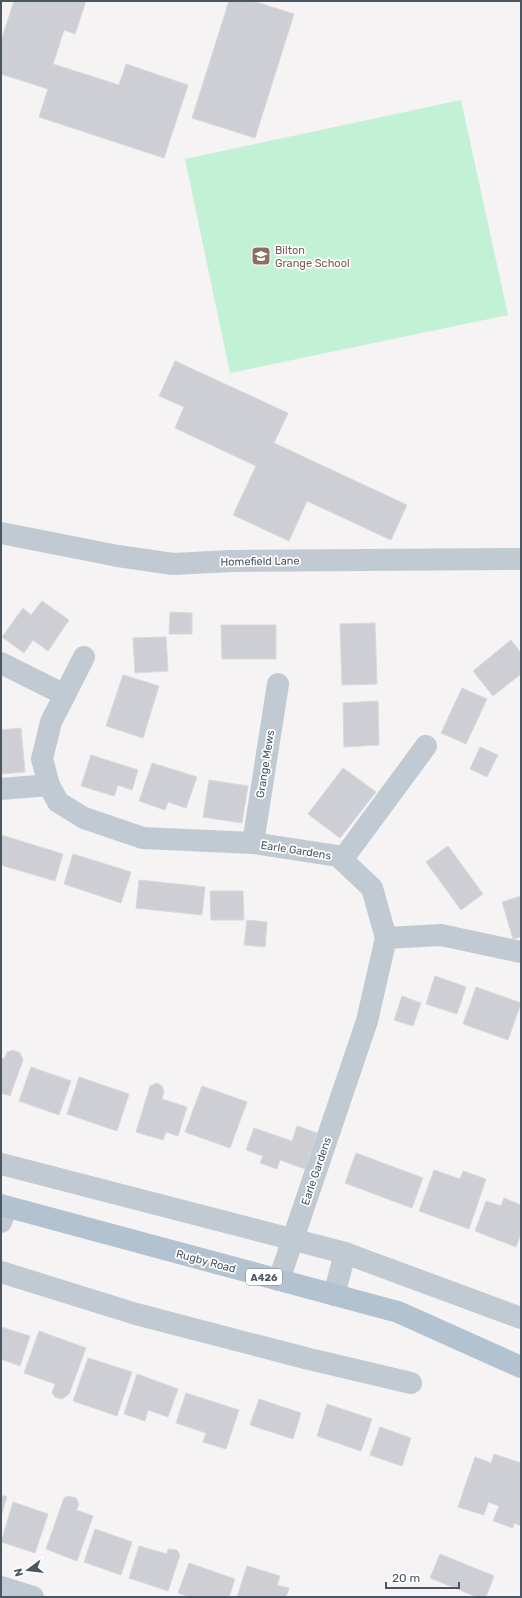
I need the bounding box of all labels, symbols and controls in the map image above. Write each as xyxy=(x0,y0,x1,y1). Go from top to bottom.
place label: Bilton Grange School xyxy=(275,244,350,270)
school or university icon: Bilton Grange School xyxy=(250,245,272,267)
street label: Homefield Lane xyxy=(220,554,300,569)
street label: Grange Mews xyxy=(254,729,277,799)
street label: Earle Gardens xyxy=(260,839,332,863)
street label: Earle Gardens xyxy=(299,1135,334,1207)
street label: Rugby Road xyxy=(175,1247,237,1276)
road number: A426 xyxy=(246,1269,282,1285)
north arrow xyxy=(8,1550,48,1590)
scale bar xyxy=(386,1564,459,1590)
text: N xyxy=(11,1567,26,1578)
text: 20 m xyxy=(392,1571,420,1585)

